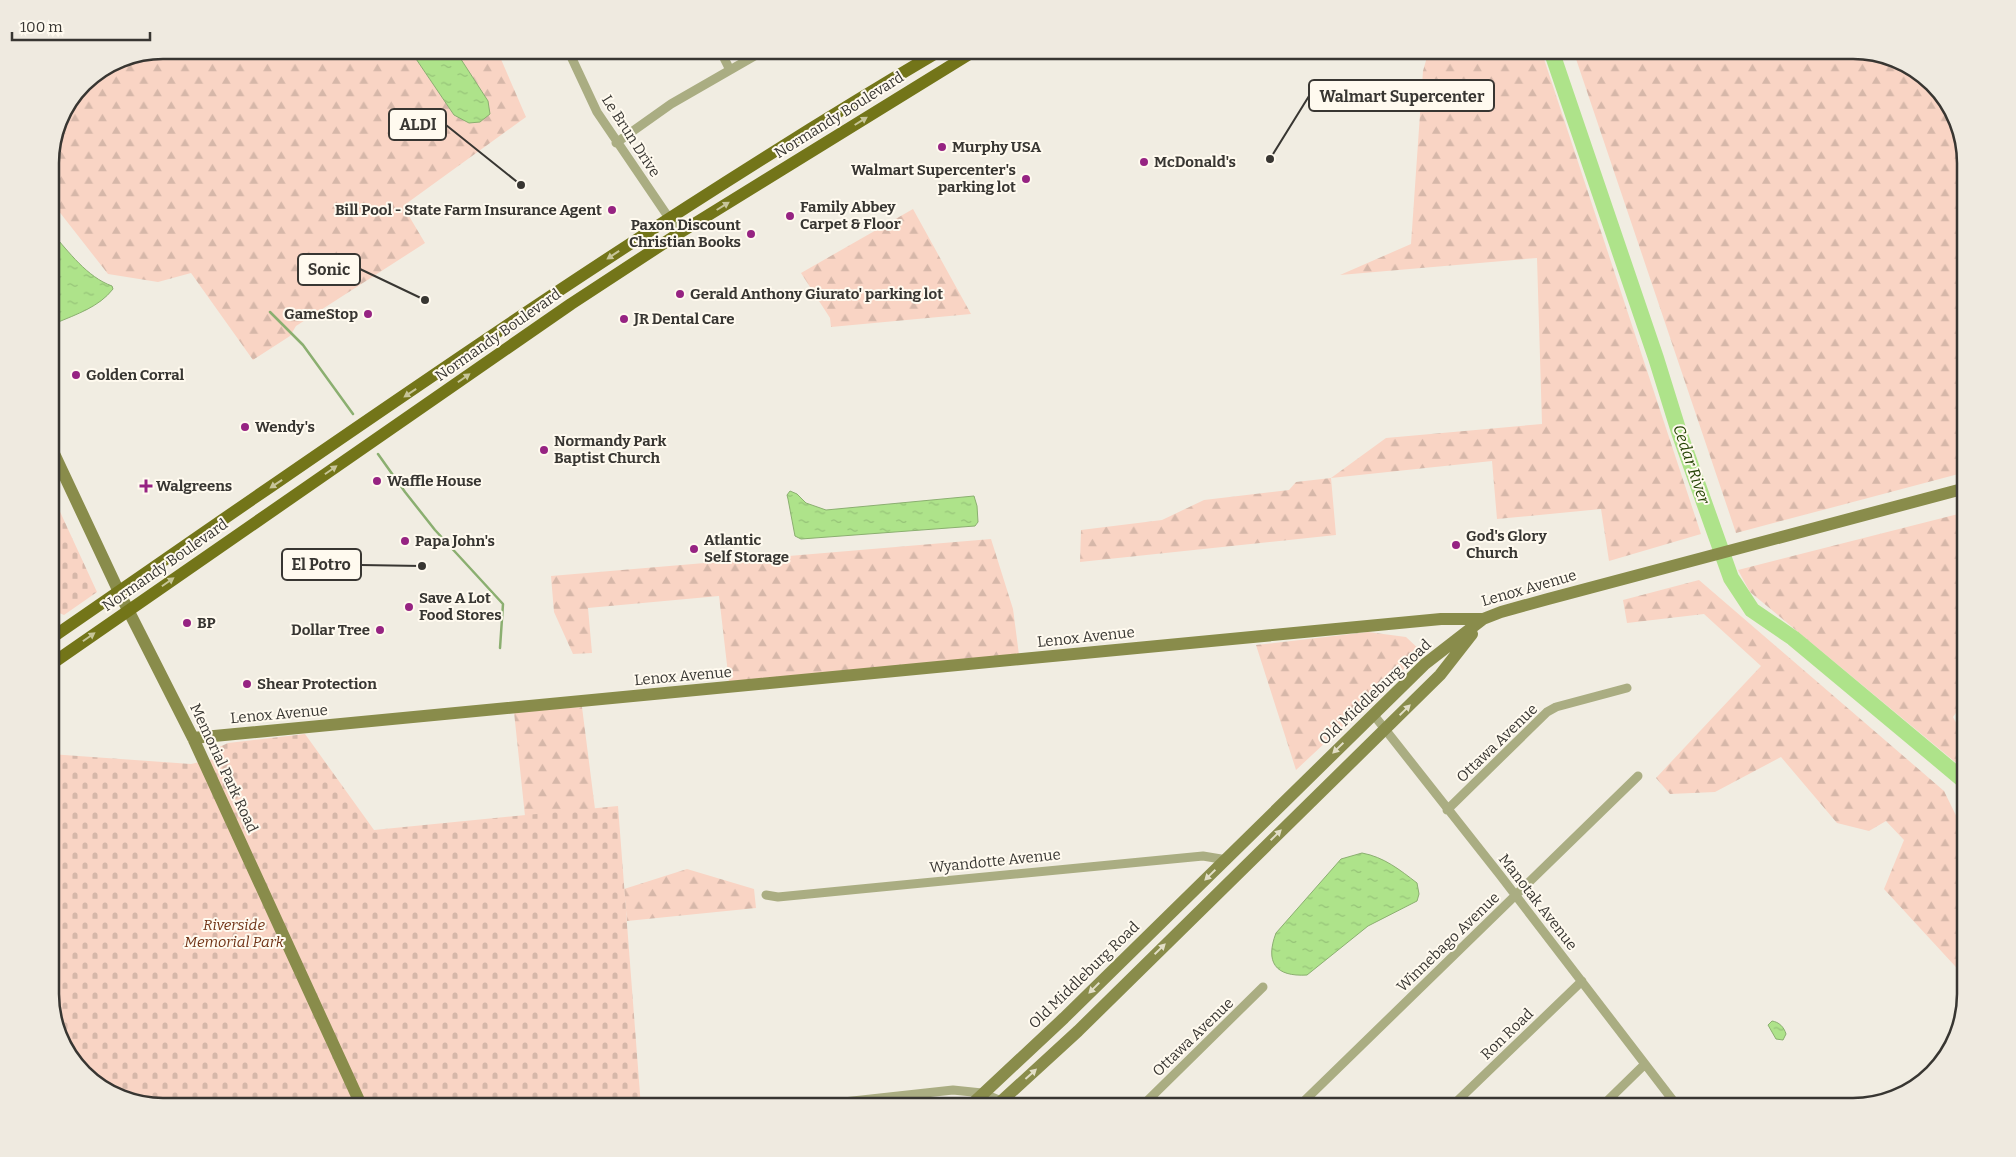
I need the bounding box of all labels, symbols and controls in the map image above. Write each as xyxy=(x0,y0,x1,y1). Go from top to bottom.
scale bar xyxy=(12,10,150,42)
text: 100 m xyxy=(20,18,63,36)
street label: Normandy Boulevard xyxy=(771,68,907,162)
callout: Walmart Supercenter xyxy=(1309,80,1494,111)
text: Walmart Supercenter xyxy=(1320,87,1485,106)
street label: Le Brun Drive xyxy=(598,92,664,180)
callout: ALDI xyxy=(389,109,446,140)
text: ALDI xyxy=(399,115,437,134)
one-way arrow xyxy=(854,116,867,125)
place label: Murphy USA xyxy=(952,138,1041,156)
marker: Murphy USA xyxy=(936,141,948,153)
place label: McDonald's xyxy=(1154,153,1236,171)
marker: McDonald's xyxy=(1138,156,1150,168)
place label: Walmart Supercenter's parking lot xyxy=(851,161,1016,196)
marker: Walmart Supercenter's parking lot xyxy=(1020,173,1032,185)
place label: Family Abbey Carpet & Floor xyxy=(800,198,901,233)
place label: Bill Pool - State Farm Insurance Agent xyxy=(335,201,602,219)
one-way arrow xyxy=(716,202,729,211)
marker: Bill Pool - State Farm Insurance Agent xyxy=(606,204,618,216)
marker: Family Abbey Carpet & Floor xyxy=(784,210,796,222)
place label: Paxon Discount Christian Books xyxy=(629,216,741,251)
marker: Paxon Discount Christian Books xyxy=(745,228,757,240)
one-way arrow xyxy=(607,250,620,259)
callout: Sonic xyxy=(298,254,360,285)
text: Sonic xyxy=(308,260,350,279)
street label: Normandy Boulevard xyxy=(432,285,564,385)
place label: Gerald Anthony Giurato' parking lot xyxy=(690,285,943,303)
marker: Gerald Anthony Giurato' parking lot xyxy=(674,288,686,300)
place label: GameStop xyxy=(284,305,358,323)
marker: GameStop xyxy=(362,308,374,320)
place label: JR Dental Care xyxy=(633,310,734,328)
marker: JR Dental Care xyxy=(618,313,630,325)
place label: Golden Corral xyxy=(86,366,185,384)
marker: Golden Corral xyxy=(70,369,82,381)
one-way arrow xyxy=(458,373,471,382)
one-way arrow xyxy=(403,388,417,397)
place label: Wendy's xyxy=(255,418,315,436)
marker: Wendy's xyxy=(239,421,251,433)
water label: Cedar River xyxy=(1669,422,1714,508)
place label: Normandy Park Baptist Church xyxy=(554,432,666,467)
marker: Normandy Park Baptist Church xyxy=(538,444,550,456)
one-way arrow xyxy=(324,465,337,475)
place label: Waffle House xyxy=(387,472,482,490)
marker: Waffle House xyxy=(371,475,383,487)
place label: Walgreens xyxy=(156,477,232,495)
one-way arrow xyxy=(269,479,283,489)
marker: Walgreens xyxy=(140,480,152,492)
street label: Normandy Boulevard xyxy=(99,515,231,615)
place label: God's Glory Church xyxy=(1466,527,1547,562)
place label: Atlantic Self Storage xyxy=(704,531,789,566)
place label: Papa John's xyxy=(415,532,495,550)
marker: Papa John's xyxy=(399,535,411,547)
marker: God's Glory Church xyxy=(1450,539,1462,551)
marker: Atlantic Self Storage xyxy=(688,543,700,555)
callout: El Potro xyxy=(282,549,361,580)
text: El Potro xyxy=(291,555,351,574)
street label: Lenox Avenue xyxy=(1479,566,1579,610)
one-way arrow xyxy=(161,577,175,587)
place label: Save A Lot Food Stores xyxy=(419,589,502,624)
marker: Save A Lot Food Stores xyxy=(403,601,415,613)
place label: BP xyxy=(197,614,216,632)
marker: BP xyxy=(181,617,193,629)
place label: Dollar Tree xyxy=(291,621,370,639)
street label: Lenox Avenue xyxy=(1036,623,1136,651)
marker: Dollar Tree xyxy=(374,624,386,636)
one-way arrow xyxy=(82,632,96,642)
street label: Old Middleburg Road xyxy=(1315,635,1435,749)
street label: Lenox Avenue xyxy=(633,663,733,689)
place label: Shear Protection xyxy=(257,675,377,693)
marker: Shear Protection xyxy=(241,678,253,690)
street label: Ottawa Avenue xyxy=(1453,700,1541,786)
street label: Memorial Park Road xyxy=(186,701,262,836)
street label: Lenox Avenue xyxy=(229,701,329,727)
one-way arrow xyxy=(1399,704,1411,716)
one-way arrow xyxy=(1333,742,1345,754)
one-way arrow xyxy=(1270,829,1282,841)
street label: Wyandotte Avenue xyxy=(928,845,1062,877)
street label: Manotak Avenue xyxy=(1495,850,1581,954)
one-way arrow xyxy=(1205,869,1217,881)
street label: Winnebago Avenue xyxy=(1393,888,1503,996)
park label: Riverside Memorial Park xyxy=(184,916,285,951)
street label: Old Middleburg Road xyxy=(1025,918,1143,1032)
one-way arrow xyxy=(1153,943,1165,955)
one-way arrow xyxy=(1088,982,1100,994)
street label: Ottawa Avenue xyxy=(1149,994,1237,1080)
street label: Ron Road xyxy=(1477,1005,1537,1063)
one-way arrow xyxy=(1024,1068,1036,1080)

